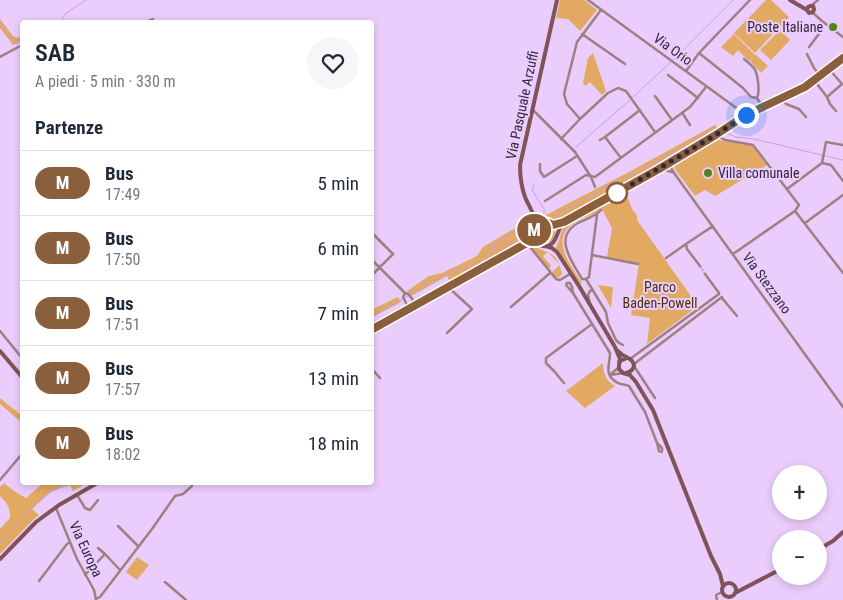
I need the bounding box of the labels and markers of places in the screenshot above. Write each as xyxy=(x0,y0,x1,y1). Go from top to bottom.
place label: Poste Italiane xyxy=(747,19,823,35)
marker: Poste Italiane xyxy=(827,21,839,33)
place label: Villa comunale xyxy=(718,165,800,181)
marker: Villa comunale xyxy=(702,167,714,179)
unlabelled marker xyxy=(606,182,628,204)

